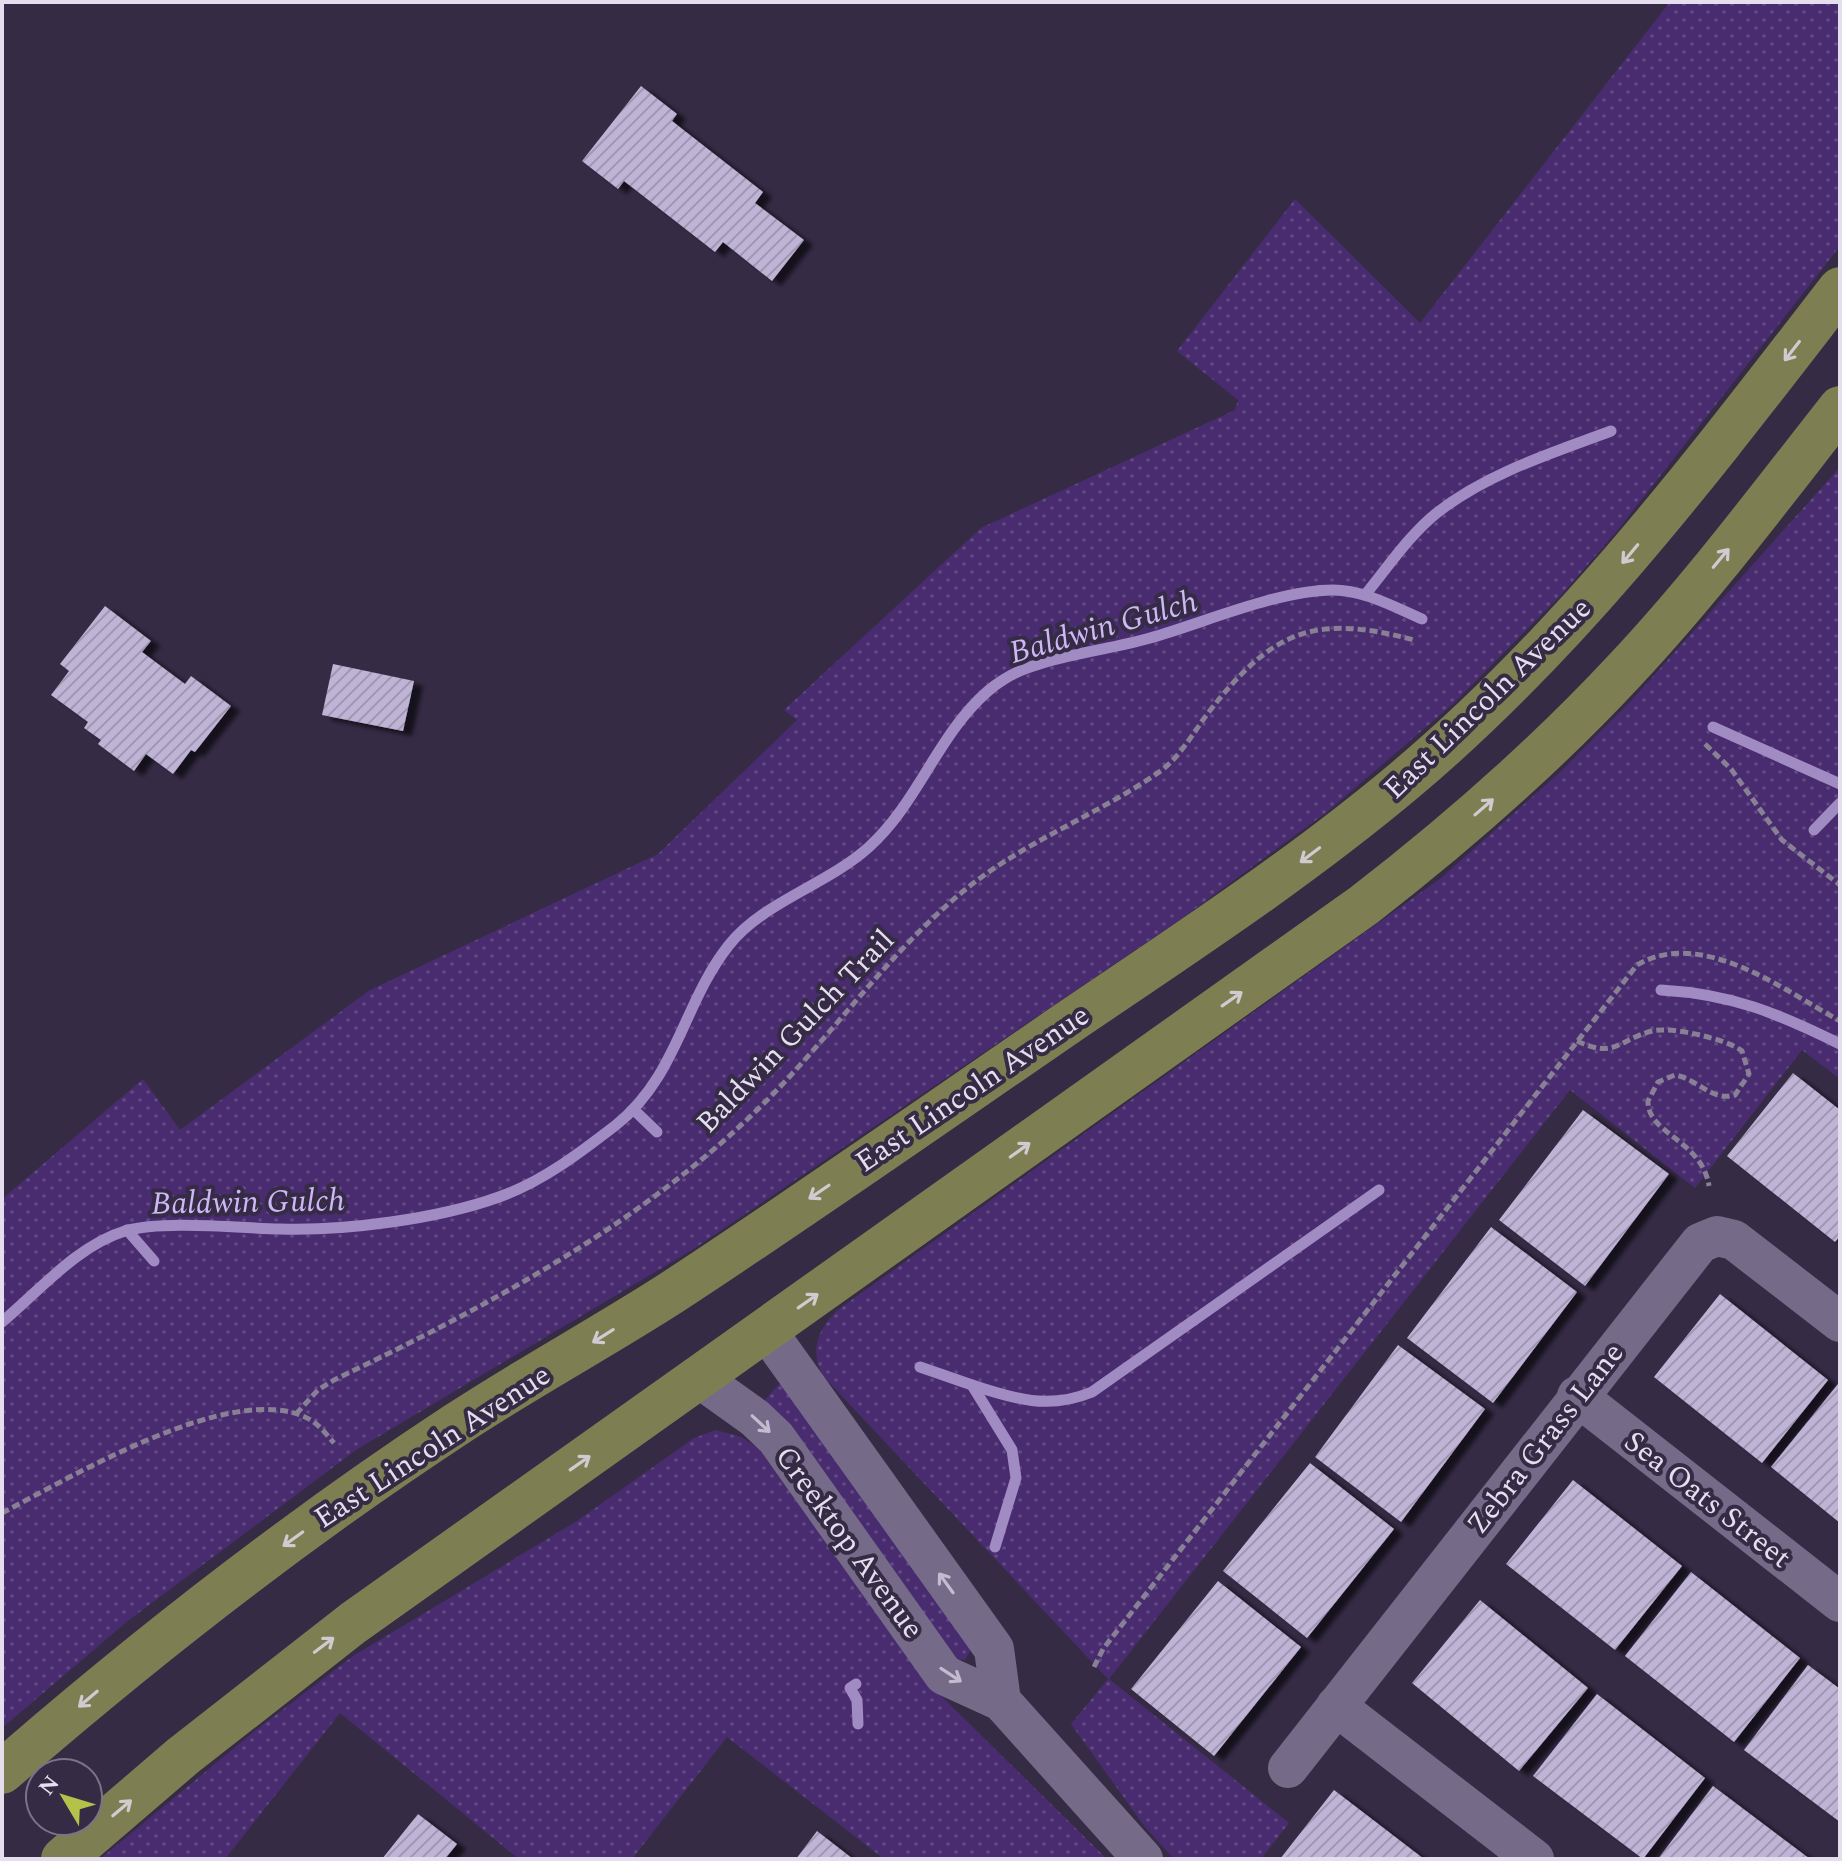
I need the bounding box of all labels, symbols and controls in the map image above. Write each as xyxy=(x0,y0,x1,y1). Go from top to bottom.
one-way arrow xyxy=(1784,340,1801,361)
one-way arrow xyxy=(1621,544,1639,564)
one-way arrow xyxy=(1712,549,1730,569)
water label: Baldwin Gulch xyxy=(1003,577,1203,678)
street label: East Lincoln Avenue xyxy=(1373,587,1602,811)
one-way arrow xyxy=(1473,798,1494,816)
one-way arrow xyxy=(1300,846,1322,863)
street label: Baldwin Gulch Trail xyxy=(686,919,906,1145)
one-way arrow xyxy=(1220,991,1242,1008)
street label: East Lincoln Avenue xyxy=(846,993,1099,1185)
one-way arrow xyxy=(1009,1142,1031,1159)
water label: Baldwin Gulch xyxy=(151,1176,345,1229)
one-way arrow xyxy=(809,1184,831,1200)
one-way arrow xyxy=(797,1293,818,1310)
one-way arrow xyxy=(592,1327,614,1344)
street label: Zebra Grass Lane xyxy=(1456,1333,1636,1545)
street label: East Lincoln Avenue xyxy=(305,1353,560,1541)
one-way arrow xyxy=(751,1415,771,1433)
street label: Sea Oats Street xyxy=(1614,1419,1801,1580)
street label: Creektop Avenue xyxy=(763,1436,935,1649)
one-way arrow xyxy=(568,1455,590,1471)
one-way arrow xyxy=(283,1530,304,1547)
one-way arrow xyxy=(938,1572,954,1594)
one-way arrow xyxy=(313,1636,334,1653)
one-way arrow xyxy=(939,1667,962,1684)
one-way arrow xyxy=(78,1690,99,1708)
north arrow xyxy=(24,1757,104,1837)
text: N xyxy=(31,1768,68,1803)
one-way arrow xyxy=(111,1799,131,1817)

